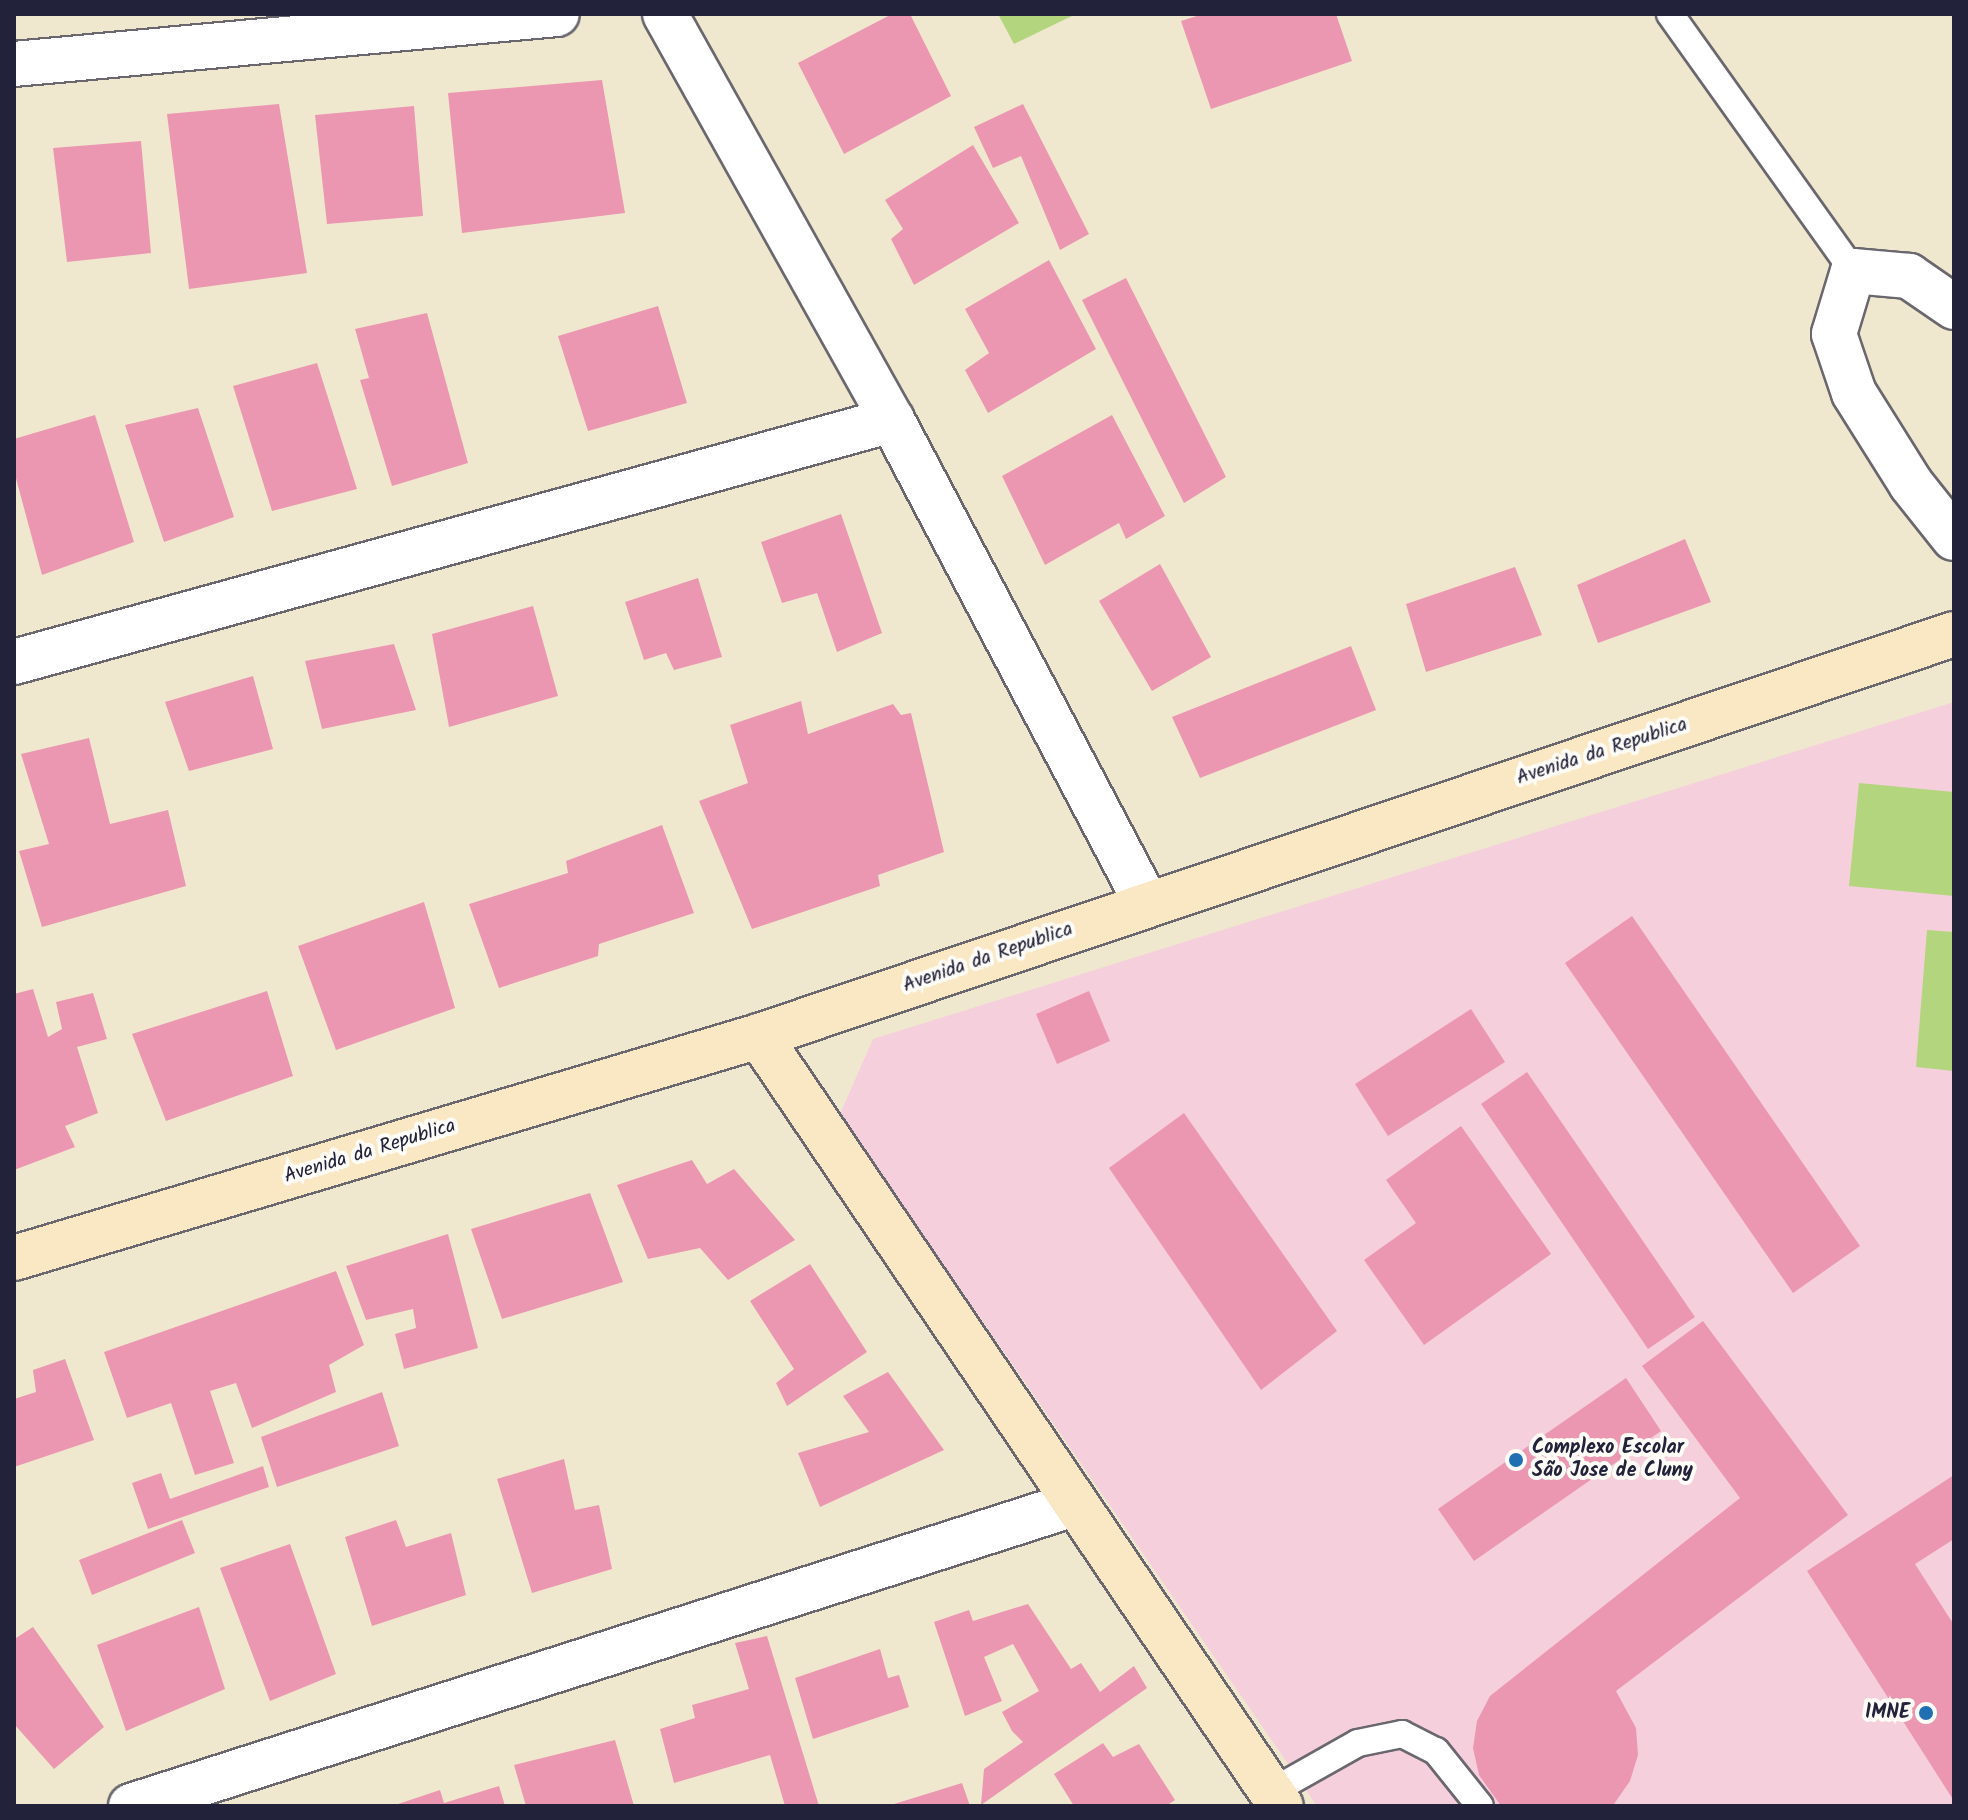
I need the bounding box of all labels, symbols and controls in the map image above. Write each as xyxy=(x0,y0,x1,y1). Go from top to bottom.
street label: Avenida da Republica xyxy=(1514,713,1690,791)
street label: Avenida da Republica xyxy=(900,918,1076,998)
street label: Avenida da Republica xyxy=(281,1114,459,1190)
place label: Complexo Escolar São Jose de Cluny xyxy=(1532,1436,1693,1483)
marker: Complexo Escolar São Jose de Cluny xyxy=(1507,1451,1525,1469)
place label: IMNE xyxy=(1865,1701,1910,1725)
marker: IMNE xyxy=(1917,1704,1935,1722)

